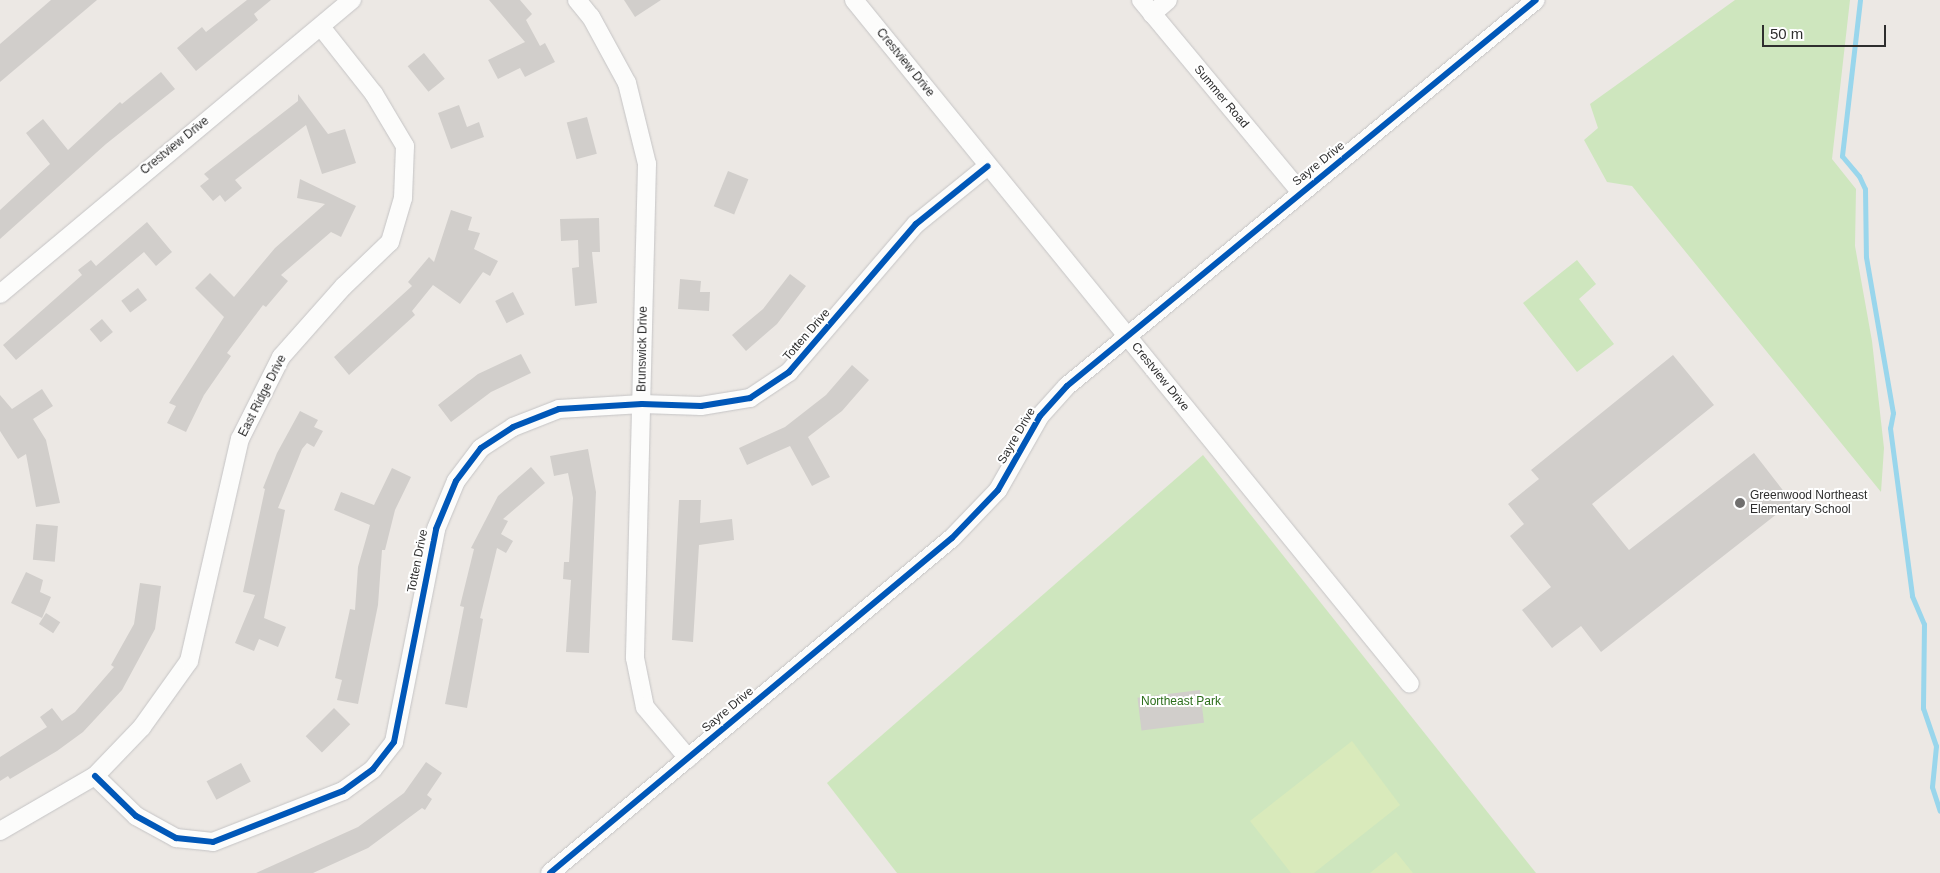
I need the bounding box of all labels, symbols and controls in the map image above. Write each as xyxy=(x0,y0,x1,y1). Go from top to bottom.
scale bar xyxy=(1765,15,1889,47)
text: 50 m xyxy=(1770,25,1803,42)
street label: Crestview Drive xyxy=(873,26,937,100)
street label: Summer Road xyxy=(1191,63,1251,131)
street label: Crestview Drive xyxy=(138,114,212,178)
street label: Sayre Drive xyxy=(1290,139,1348,189)
street label: Brunswick Drive xyxy=(635,306,651,392)
street label: Totten Drive xyxy=(781,306,833,364)
street label: Crestview Drive xyxy=(1128,340,1192,414)
street label: East Ridge Drive xyxy=(236,353,290,439)
street label: Sayre Drive xyxy=(995,405,1039,467)
place label: Greenwood Northeast Elementary School xyxy=(1750,489,1867,517)
marker: Greenwood Northeast Elementary School xyxy=(1734,497,1746,509)
street label: Totten Drive xyxy=(405,528,431,594)
street label: Sayre Drive xyxy=(699,684,757,736)
park label: Northeast Park xyxy=(1141,695,1221,709)

